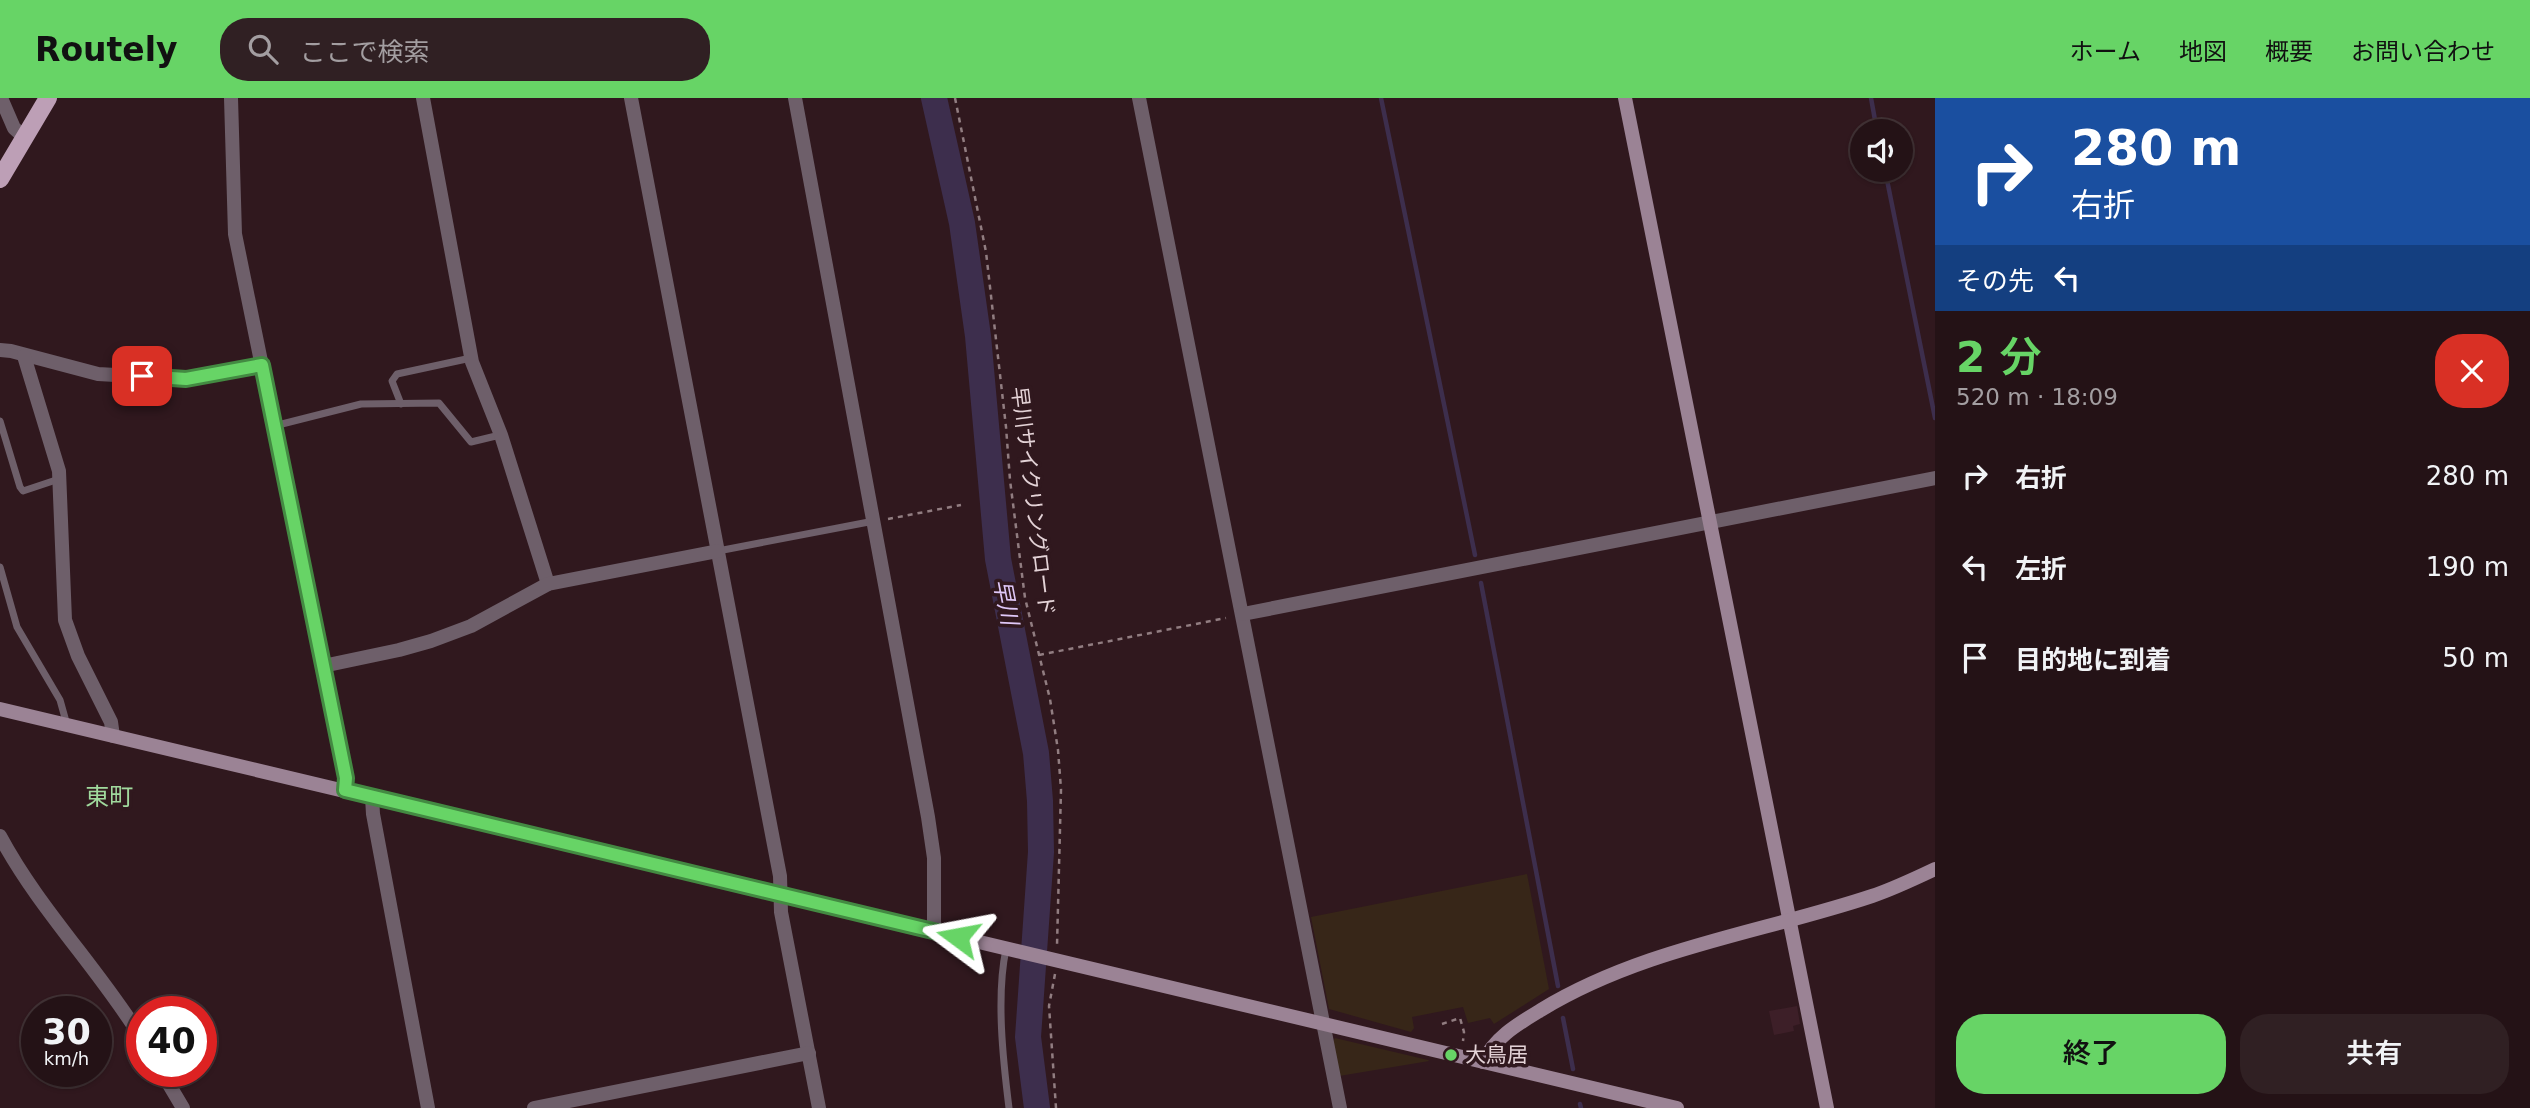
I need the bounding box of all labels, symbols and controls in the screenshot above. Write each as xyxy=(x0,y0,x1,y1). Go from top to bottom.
search box xyxy=(220,18,710,81)
text: Routely xyxy=(35,30,178,69)
icon: search xyxy=(244,30,282,68)
text: ここで検索 xyxy=(300,37,430,67)
text: ホーム xyxy=(2070,38,2141,66)
text: 地図 xyxy=(2179,38,2227,66)
text: 概要 xyxy=(2265,38,2313,66)
text: お問い合わせ xyxy=(2351,38,2495,66)
map controls xyxy=(1850,119,1913,182)
button: sound xyxy=(1850,119,1913,182)
text: 280 m xyxy=(2071,120,2241,177)
icon: right xyxy=(1956,126,2047,217)
text: 右折 xyxy=(2071,186,2135,224)
icon: left xyxy=(2048,259,2086,297)
text: その先 xyxy=(1956,266,2034,296)
text: 2 分 xyxy=(1956,333,2042,382)
button: close xyxy=(2435,334,2509,408)
pin xyxy=(112,346,172,406)
icon: arrive xyxy=(123,357,161,395)
text: 520 m · 18:09 xyxy=(1956,384,2118,410)
street label: 早川サイクリングロード xyxy=(1006,385,1060,617)
icon: right xyxy=(1956,457,1994,495)
text: 280 m xyxy=(2426,461,2509,491)
text: 右折 xyxy=(2015,463,2067,493)
icon: left xyxy=(1956,548,1994,586)
text: 190 m xyxy=(2426,552,2509,582)
text: 左折 xyxy=(2015,554,2067,584)
water label: 早川 xyxy=(988,577,1024,627)
icon: arrive xyxy=(1956,639,1994,677)
text: 50 m xyxy=(2442,643,2509,673)
text: 目的地に到着 xyxy=(2015,645,2171,675)
district label: 東町 xyxy=(85,783,133,811)
position arrow xyxy=(921,900,995,974)
speed limit sign: 40 xyxy=(126,996,217,1087)
text: 30 xyxy=(42,1012,91,1052)
button: 終了 xyxy=(1956,1014,2226,1094)
button: 共有 xyxy=(2240,1014,2509,1094)
place label: 大鳥居 xyxy=(1465,1043,1528,1067)
marker: 大鳥居 xyxy=(1443,1047,1459,1063)
text: km/h xyxy=(44,1048,89,1069)

